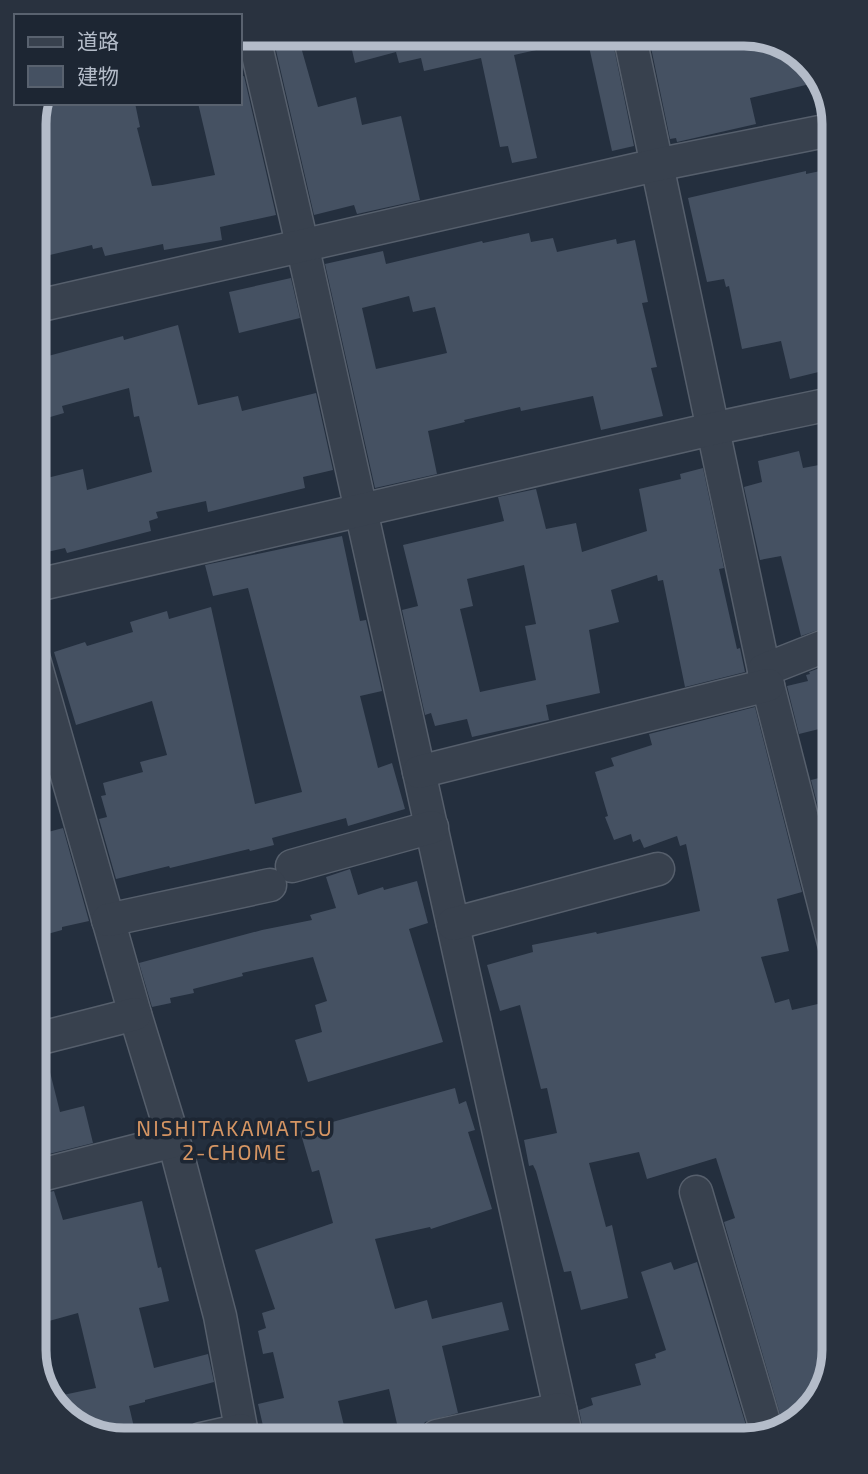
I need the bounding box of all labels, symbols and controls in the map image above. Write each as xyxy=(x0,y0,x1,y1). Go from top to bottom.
legend xyxy=(14,14,242,105)
text: 道路 xyxy=(77,28,119,53)
text: 建物 xyxy=(77,63,119,88)
district label: NISHITAKAMATSU 2-CHOME xyxy=(136,1115,334,1164)

